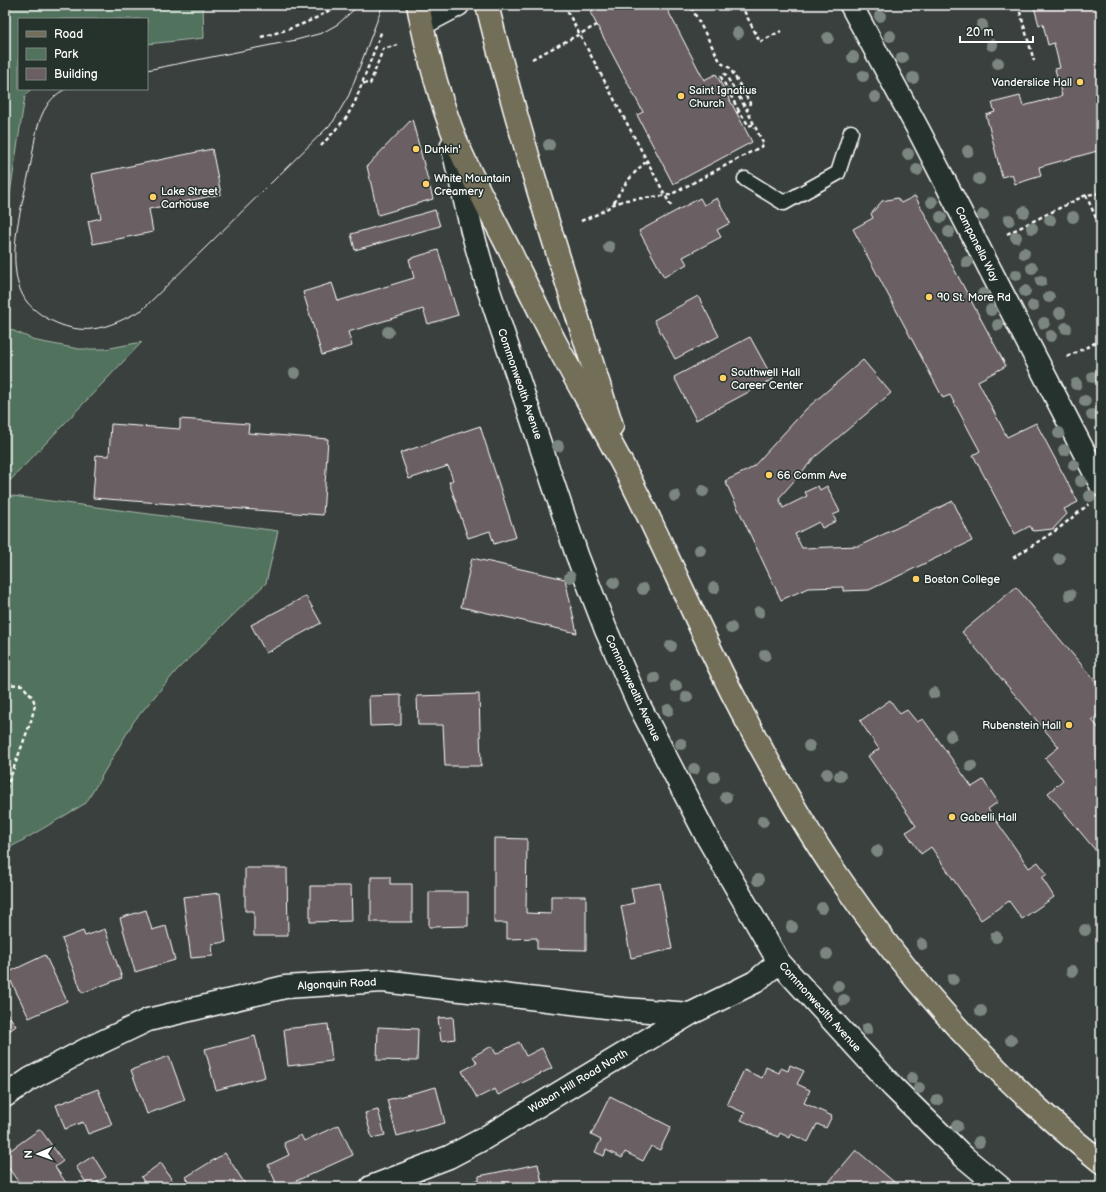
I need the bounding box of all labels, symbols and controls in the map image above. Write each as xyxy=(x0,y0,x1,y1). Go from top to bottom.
legend xyxy=(18,18,148,90)
scale bar xyxy=(960,18,1033,44)
text: 20 m xyxy=(966,25,993,40)
text: Road xyxy=(54,27,83,42)
text: Park xyxy=(54,47,78,62)
text: Building xyxy=(54,67,98,82)
place label: Vanderslice Hall xyxy=(992,76,1072,89)
marker: Vanderslice Hall xyxy=(1075,77,1085,87)
place label: Saint Ignatius Church xyxy=(689,84,757,110)
marker: Saint Ignatius Church xyxy=(676,91,686,101)
place label: Dunkin' xyxy=(424,143,461,156)
marker: Dunkin' xyxy=(411,144,421,154)
place label: White Mountain Creamery xyxy=(434,172,511,198)
marker: White Mountain Creamery xyxy=(421,179,431,189)
place label: Lake Street Carhouse xyxy=(161,185,219,211)
marker: Lake Street Carhouse xyxy=(148,192,158,202)
street label: Campanella Way xyxy=(952,204,1002,284)
place label: 90 St. More Rd xyxy=(937,291,1011,304)
marker: 90 St. More Rd xyxy=(924,292,934,302)
street label: Commonwealth Avenue xyxy=(495,327,545,442)
place label: Southwell Hall Career Center xyxy=(731,366,804,392)
marker: Southwell Hall Career Center xyxy=(718,373,728,383)
place label: 66 Comm Ave xyxy=(777,469,847,482)
marker: 66 Comm Ave xyxy=(764,470,774,480)
place label: Boston College xyxy=(924,573,1000,586)
marker: Boston College xyxy=(911,574,921,584)
street label: Commonwealth Avenue xyxy=(602,632,664,744)
place label: Rubenstein Hall xyxy=(982,719,1061,732)
marker: Rubenstein Hall xyxy=(1064,720,1074,730)
place label: Gabelli Hall xyxy=(960,811,1017,824)
marker: Gabelli Hall xyxy=(947,812,957,822)
street label: Commonwealth Avenue xyxy=(776,959,864,1055)
street label: Algonquin Road xyxy=(297,975,377,993)
street label: Waban Hill Road North xyxy=(526,1046,630,1116)
north arrow xyxy=(18,1134,58,1174)
text: N xyxy=(22,1150,35,1159)

